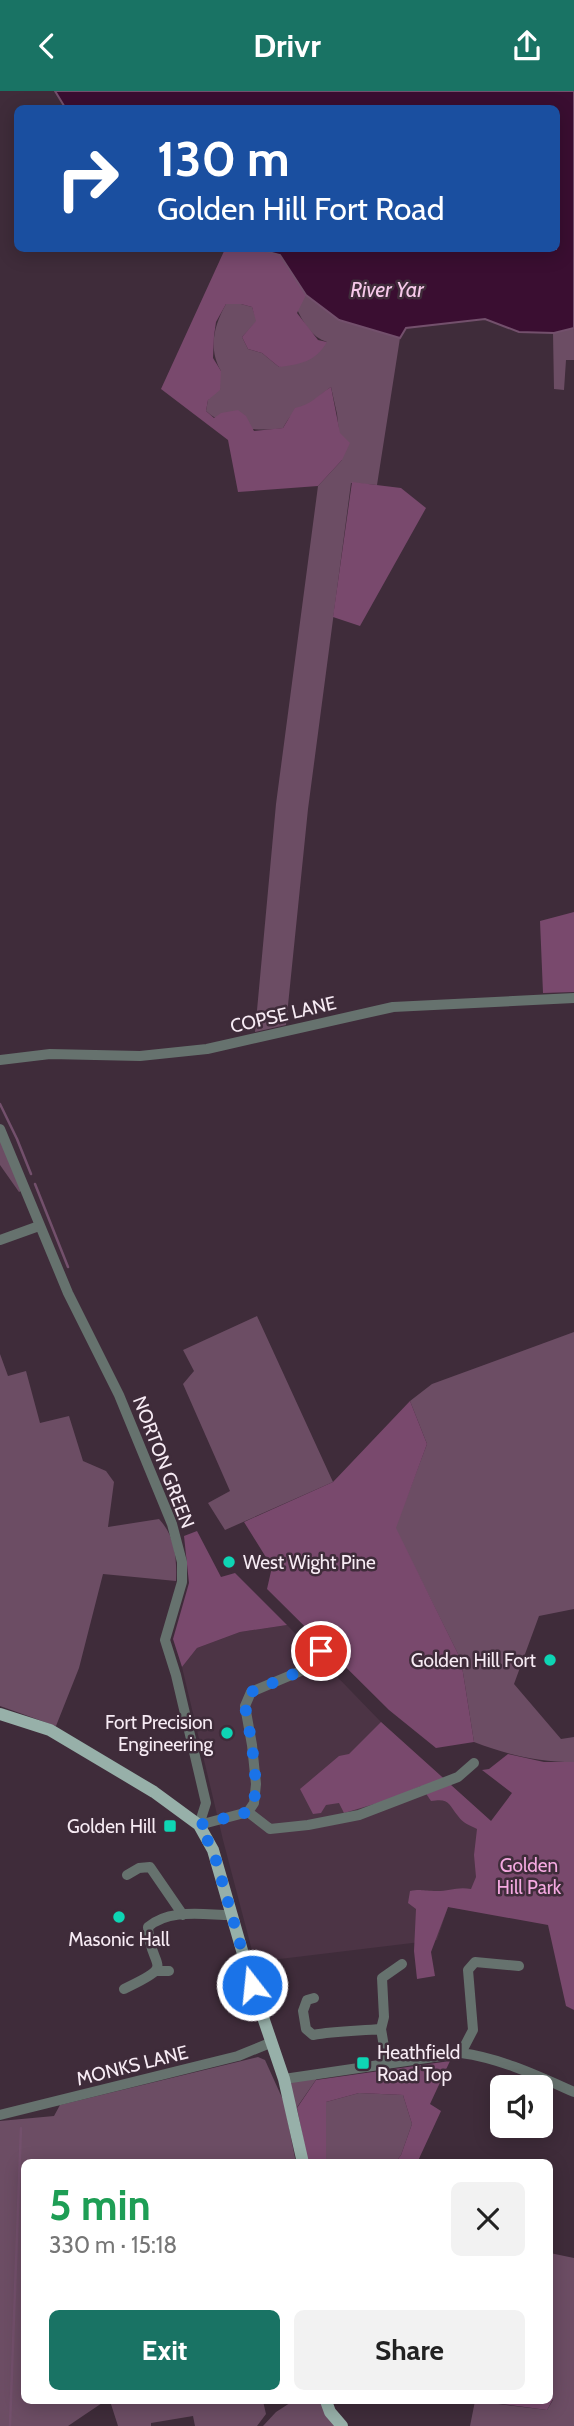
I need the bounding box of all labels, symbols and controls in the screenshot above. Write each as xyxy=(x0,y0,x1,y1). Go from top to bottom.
text: Drivr xyxy=(253,26,321,65)
icon: back xyxy=(28,27,66,65)
icon: share xyxy=(508,27,546,65)
text: 130 m xyxy=(157,129,290,188)
icon: right xyxy=(42,133,133,224)
text: Golden Hill Fort Road xyxy=(157,189,444,228)
water label: River Yar xyxy=(350,277,425,302)
street label: COPSE LANE xyxy=(228,991,338,1038)
street label: NORTON GREEN xyxy=(128,1393,199,1532)
place label: West Wight Pine xyxy=(243,1551,376,1574)
marker: West Wight Pine xyxy=(221,1554,237,1570)
pin xyxy=(291,1621,351,1681)
icon: arrive xyxy=(302,1632,340,1670)
place label: Golden Hill Fort xyxy=(411,1649,537,1672)
marker: Golden Hill Fort xyxy=(542,1652,558,1668)
place label: Fort Precision Engineering xyxy=(105,1711,214,1756)
marker: Fort Precision Engineering xyxy=(219,1725,235,1741)
place label: Golden Hill xyxy=(67,1815,157,1838)
marker: Golden Hill xyxy=(162,1818,178,1834)
park label: Golden Hill Park xyxy=(497,1854,562,1899)
marker: Masonic Hall xyxy=(111,1909,127,1925)
place label: Masonic Hall xyxy=(68,1928,170,1951)
position arrow xyxy=(215,1948,289,2022)
street label: MONKS LANE xyxy=(74,2040,190,2090)
place label: Heathfield Road Top xyxy=(377,2041,460,2086)
marker: Heathfield Road Top xyxy=(355,2055,371,2071)
map controls xyxy=(490,2075,553,2138)
button: sound xyxy=(490,2075,553,2138)
text: 5 min xyxy=(49,2179,151,2231)
button: close xyxy=(451,2182,525,2256)
text: 330 m · 15:18 xyxy=(49,2231,177,2259)
button: Exit xyxy=(49,2310,280,2390)
button: Share xyxy=(294,2310,525,2390)

